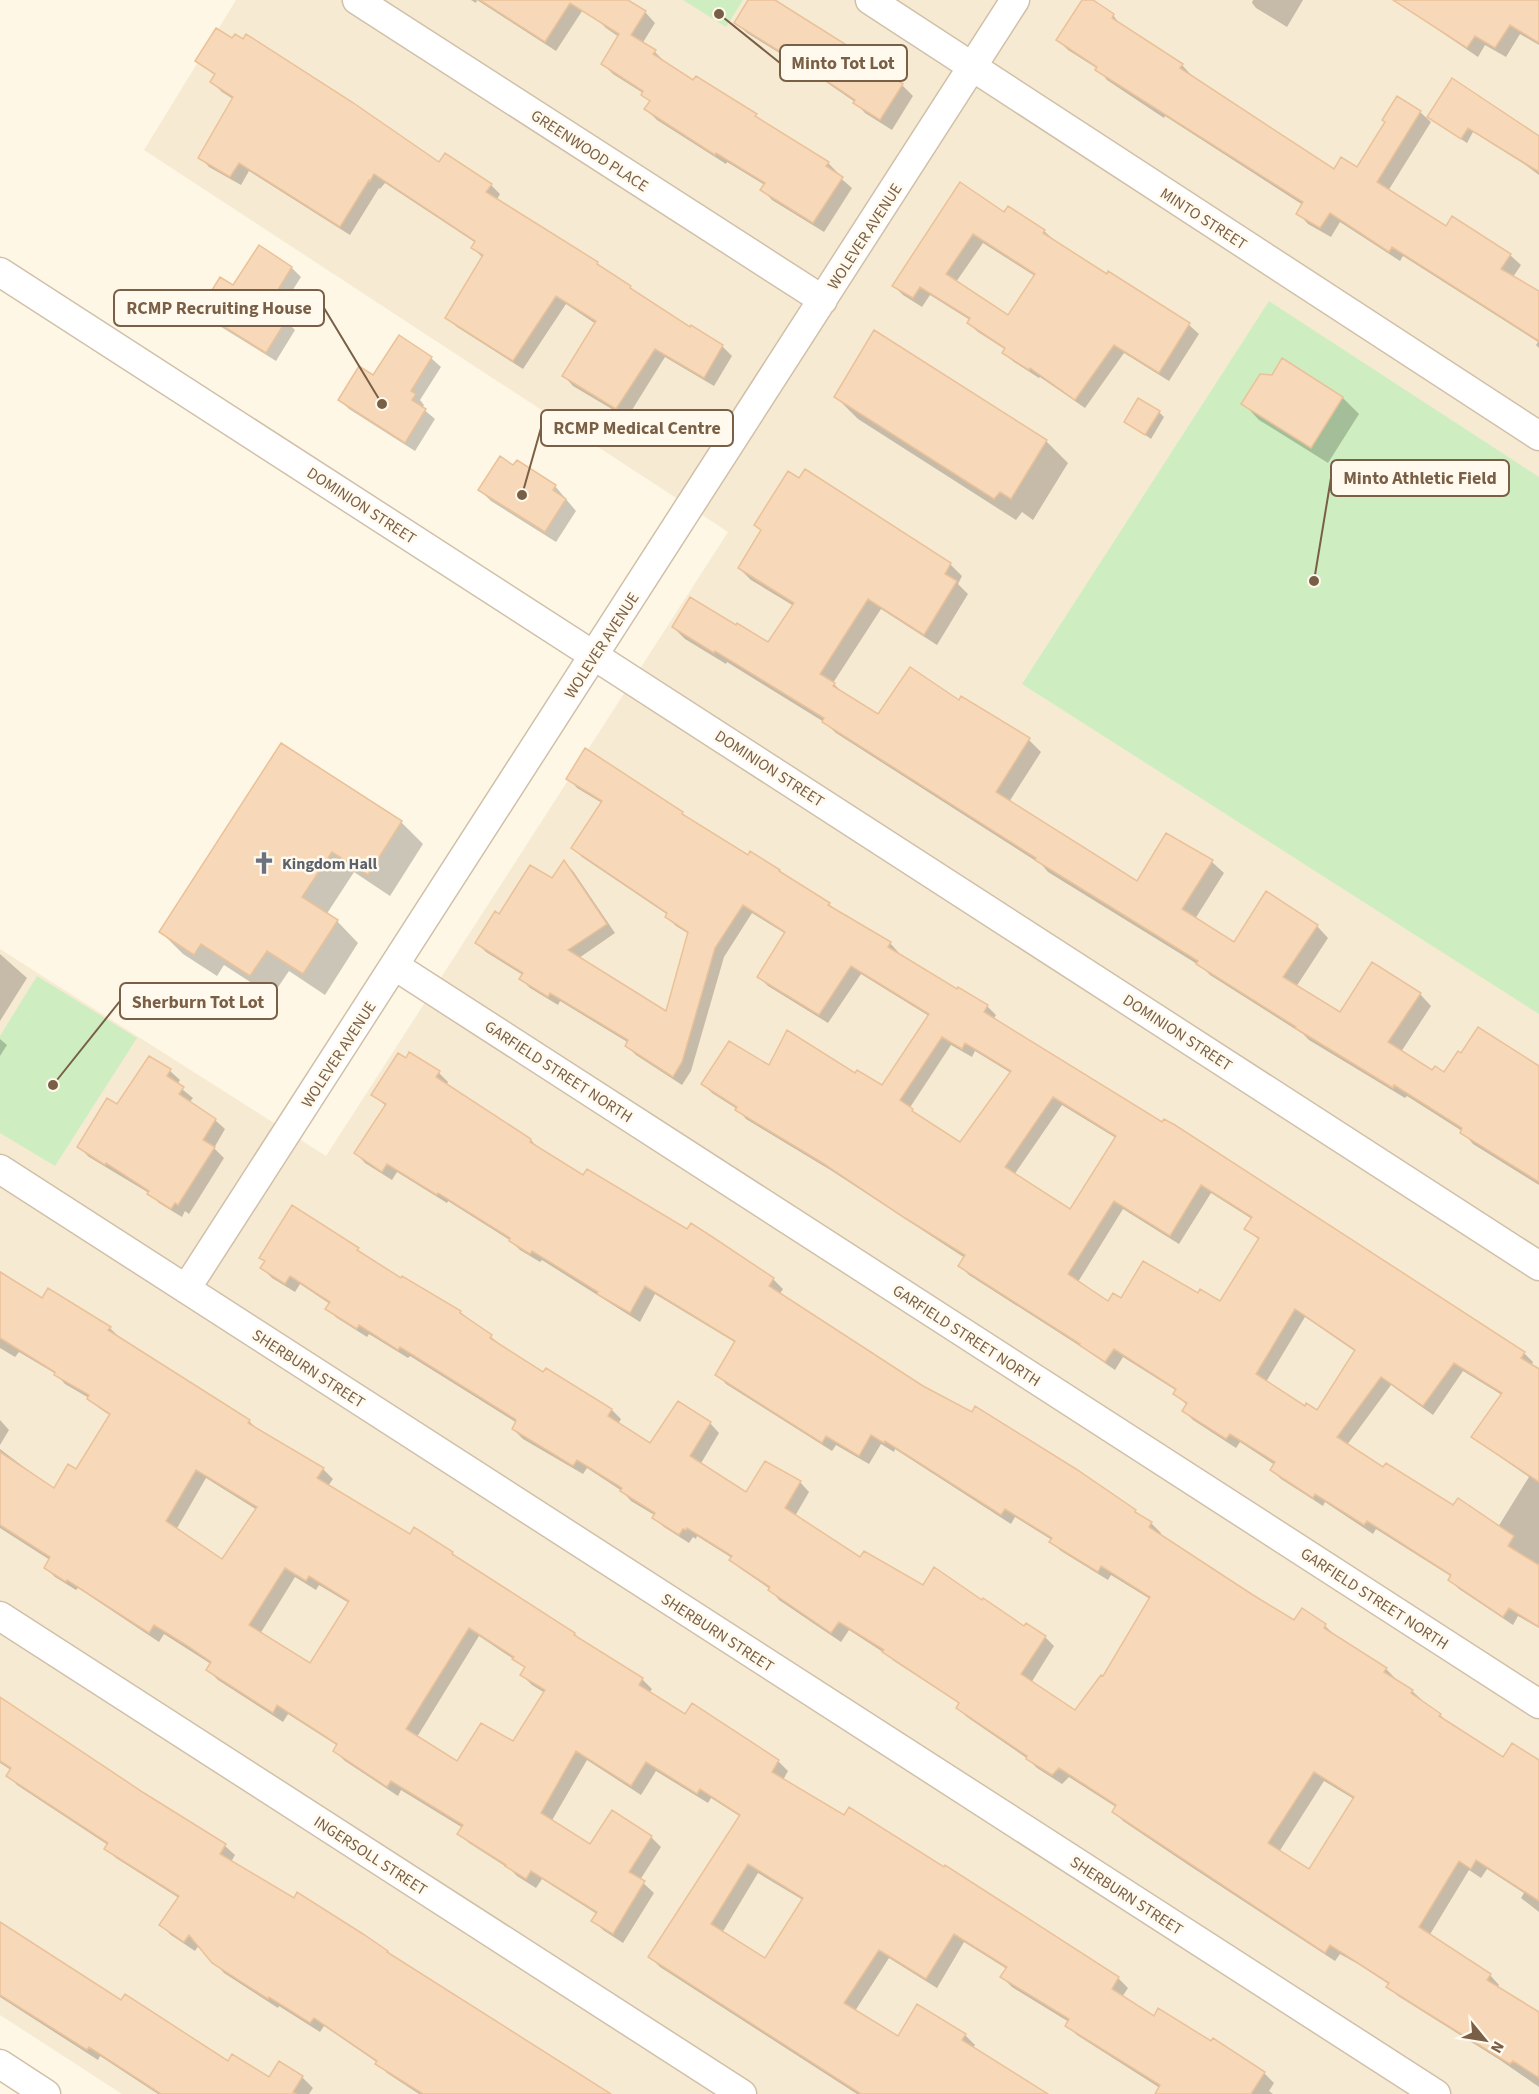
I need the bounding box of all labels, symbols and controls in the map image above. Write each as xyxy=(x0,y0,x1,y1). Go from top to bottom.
callout: Minto Tot Lot xyxy=(780,45,907,81)
text: Minto Tot Lot xyxy=(791,51,895,76)
street label: GREENWOOD PLACE xyxy=(526,105,652,197)
street label: WOLEVER AVENUE xyxy=(822,179,907,294)
street label: MINTO STREET xyxy=(1156,183,1252,255)
callout: RCMP Recruiting House xyxy=(114,290,324,326)
text: RCMP Recruiting House xyxy=(126,296,312,321)
callout: RCMP Medical Centre xyxy=(541,410,733,446)
text: RCMP Medical Centre xyxy=(553,416,721,441)
callout: Minto Athletic Field xyxy=(1331,460,1509,496)
street label: DOMINION STREET xyxy=(302,462,421,550)
text: Minto Athletic Field xyxy=(1343,466,1497,491)
street label: WOLEVER AVENUE xyxy=(559,588,644,703)
street label: DOMINION STREET xyxy=(710,725,829,813)
church icon: Kingdom Hall xyxy=(251,850,277,876)
place label: Kingdom Hall xyxy=(282,853,377,875)
callout: Sherburn Tot Lot xyxy=(120,983,277,1019)
street label: DOMINION STREET xyxy=(1118,989,1237,1077)
text: Sherburn Tot Lot xyxy=(132,990,264,1015)
street label: WOLEVER AVENUE xyxy=(296,997,381,1112)
street label: GARFIELD STREET NORTH xyxy=(480,1016,637,1128)
street label: GARFIELD STREET NORTH xyxy=(888,1280,1045,1392)
street label: SHERBURN STREET xyxy=(248,1324,369,1414)
street label: GARFIELD STREET NORTH xyxy=(1296,1543,1453,1655)
street label: SHERBURN STREET xyxy=(657,1588,778,1678)
street label: INGERSOLL STREET xyxy=(310,1811,432,1901)
street label: SHERBURN STREET xyxy=(1066,1851,1187,1941)
north arrow xyxy=(1455,2010,1515,2070)
text: N xyxy=(1485,2037,1509,2057)

